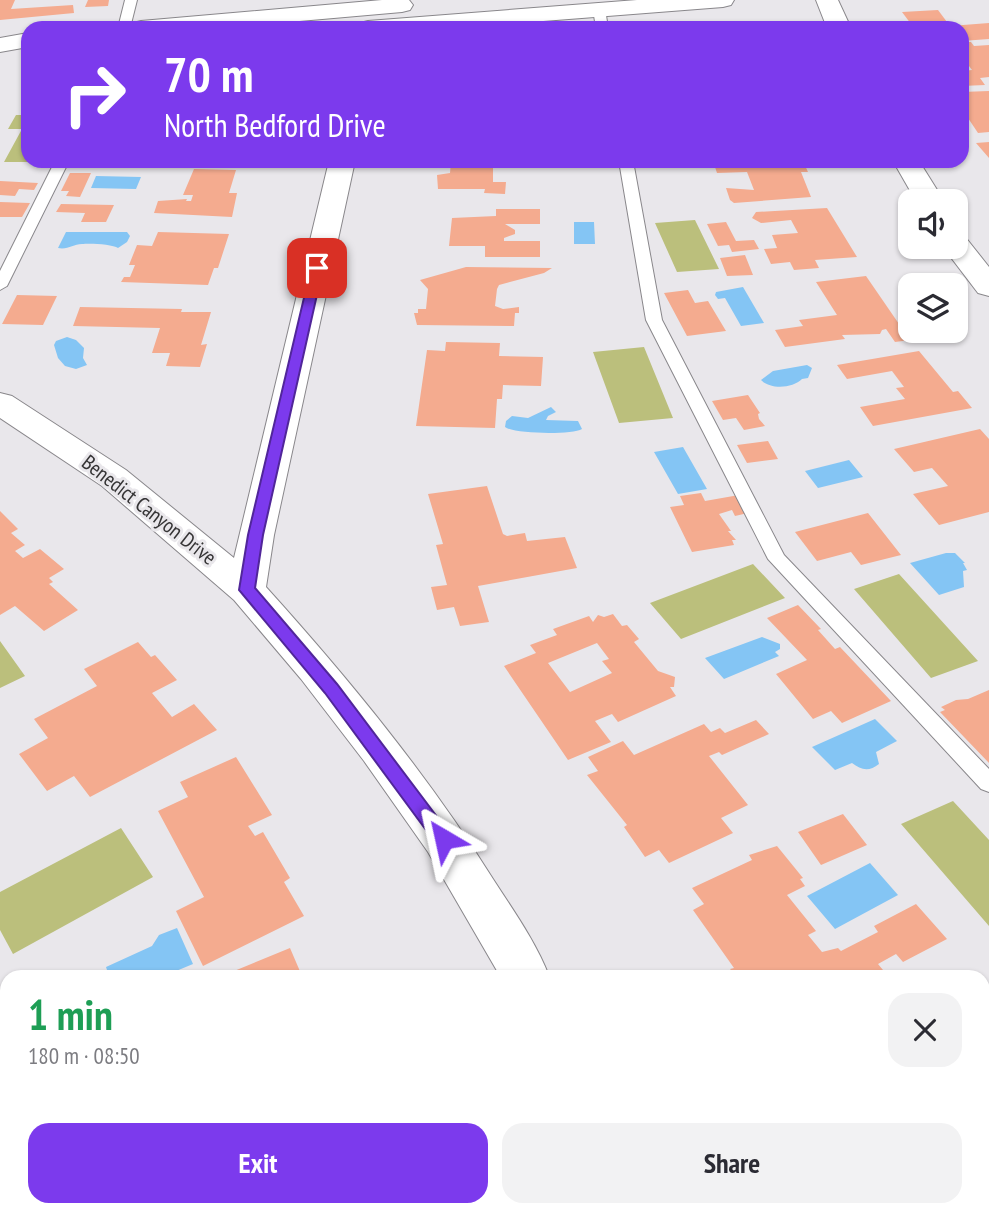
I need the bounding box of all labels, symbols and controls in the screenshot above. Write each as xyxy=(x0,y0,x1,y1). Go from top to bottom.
text: 70 m xyxy=(164,42,253,106)
icon: right xyxy=(49,49,140,140)
text: North Bedford Drive xyxy=(164,104,386,146)
map controls xyxy=(898,189,968,343)
button: sound xyxy=(898,189,968,259)
pin xyxy=(287,238,347,298)
icon: arrive xyxy=(298,249,336,287)
button: layers xyxy=(898,273,968,343)
street label: Benedict Canyon Drive xyxy=(77,449,222,571)
position arrow xyxy=(407,802,481,876)
text: 1 min xyxy=(28,987,113,1042)
button: close xyxy=(888,993,962,1067)
text: 180 m · 08:50 xyxy=(28,1041,140,1070)
button: Exit xyxy=(28,1123,488,1203)
button: Share xyxy=(502,1123,962,1203)

